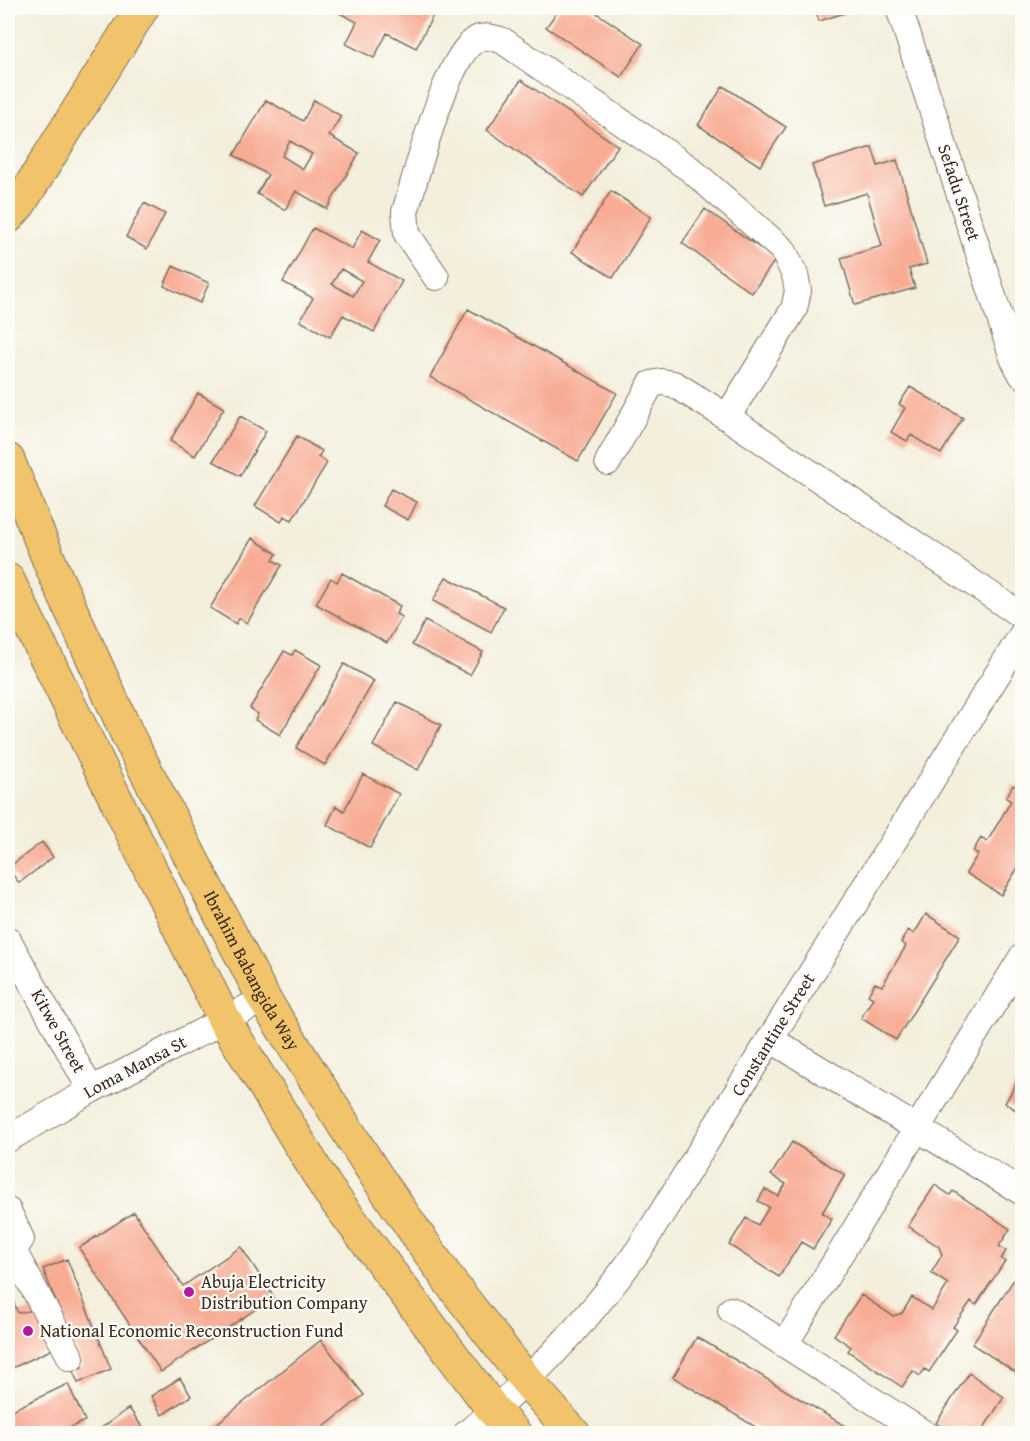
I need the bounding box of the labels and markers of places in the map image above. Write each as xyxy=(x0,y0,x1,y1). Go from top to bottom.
place label: Abuja Electricity Distribution Company xyxy=(201,1268,368,1316)
marker: Abuja Electricity Distribution Company xyxy=(182,1285,196,1299)
place label: National Economic Reconstruction Fund xyxy=(40,1317,344,1344)
marker: National Economic Reconstruction Fund xyxy=(21,1324,35,1338)

